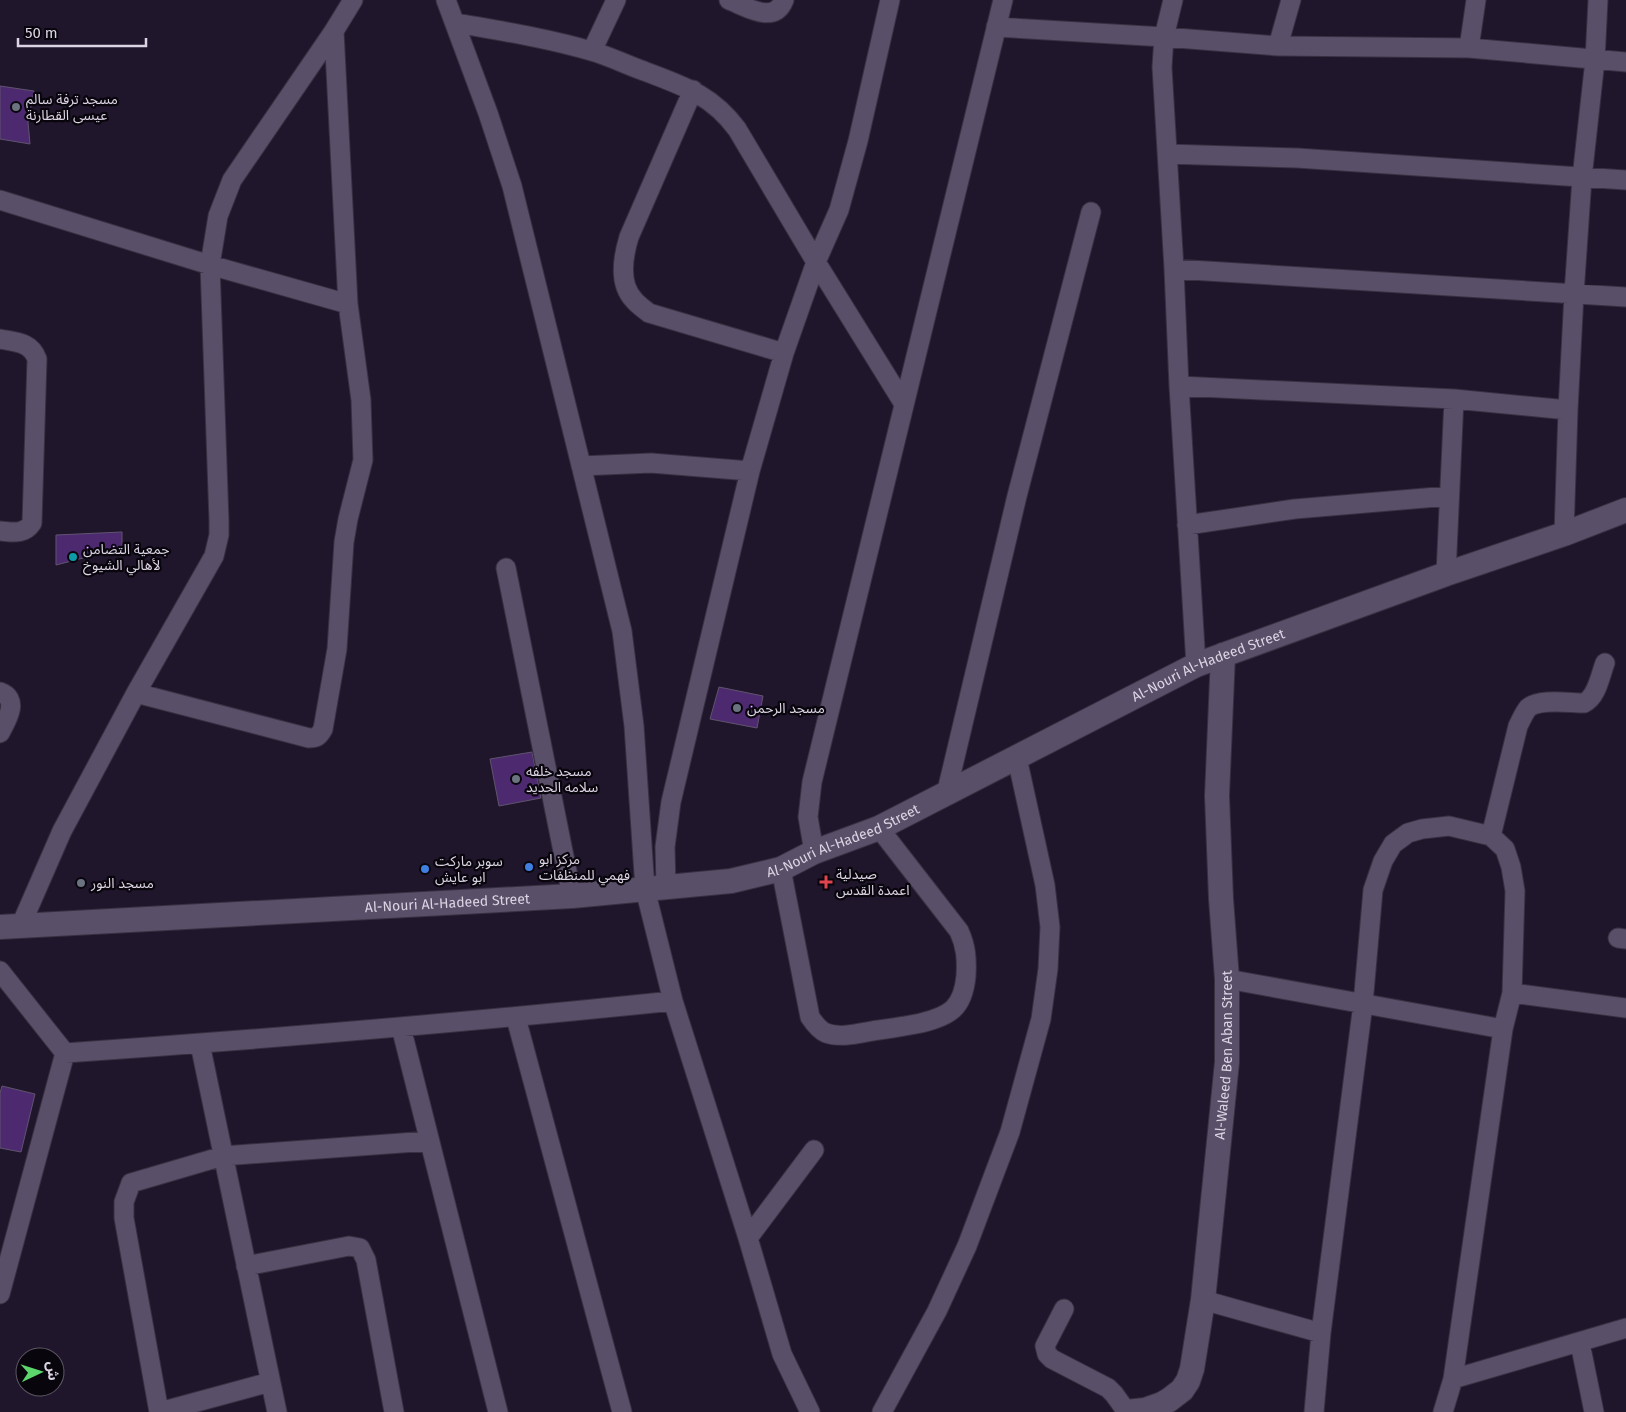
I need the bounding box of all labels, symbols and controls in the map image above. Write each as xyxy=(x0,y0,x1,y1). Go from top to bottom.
scale bar xyxy=(18,15,145,47)
text: 50 m xyxy=(25,24,58,42)
place label: مسجد ترفة سالم عيسى القطارنة xyxy=(26,91,118,124)
marker: مسجد ترفة سالم عيسى القطارنة xyxy=(10,101,22,113)
place label: جمعية التضامن لأهالي الشيوخ xyxy=(83,541,170,576)
marker: جمعية التضامن لأهالي الشيوخ xyxy=(67,551,79,563)
street label: Al-Nouri Al-Hadeed Street xyxy=(1129,625,1288,706)
place label: مسجد الرحمن xyxy=(747,700,825,717)
marker: مسجد الرحمن xyxy=(731,702,743,714)
place label: مسجد خلفه سلامه الحديد xyxy=(526,763,598,796)
marker: مسجد خلفه سلامه الحديد xyxy=(510,773,522,785)
street label: Al-Nouri Al-Hadeed Street xyxy=(765,800,923,881)
place label: مركز ابو فهمي للمنظفات xyxy=(539,851,630,886)
place label: سوبر ماركت ابو عايش xyxy=(435,853,503,886)
marker: مركز ابو فهمي للمنظفات xyxy=(523,861,535,873)
marker: سوبر ماركت ابو عايش xyxy=(419,863,431,875)
place label: صيدلية اعمدة القدس xyxy=(836,866,910,899)
place label: مسجد النور xyxy=(90,875,154,892)
marker: صيدلية اعمدة القدس xyxy=(820,876,832,888)
marker: مسجد النور xyxy=(75,877,87,889)
street label: Al-Nouri Al-Hadeed Street xyxy=(364,890,531,916)
street label: Al-Waleed Ben Aban Street xyxy=(1211,969,1236,1140)
north arrow xyxy=(15,1347,65,1397)
text: ش xyxy=(43,1361,62,1381)

